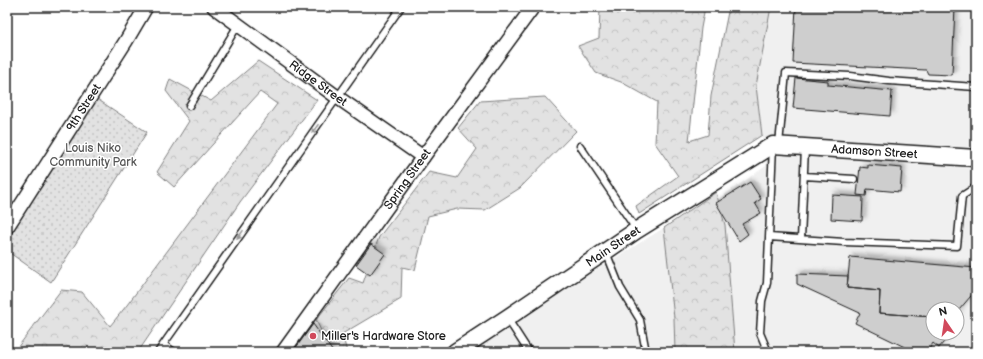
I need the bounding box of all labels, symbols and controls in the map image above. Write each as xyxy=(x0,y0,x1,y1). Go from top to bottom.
street label: Ridge Street xyxy=(286,57,350,110)
street label: 9th Street xyxy=(63,81,105,134)
one-way arrow xyxy=(311,124,319,134)
park label: Louis Niko Community Park xyxy=(49,141,137,170)
street label: Adamson Street xyxy=(831,142,918,162)
street label: Spring Street xyxy=(381,146,435,213)
street label: Main Street xyxy=(583,223,643,271)
one-way arrow xyxy=(236,230,244,241)
north arrow xyxy=(925,301,965,341)
text: N xyxy=(937,304,948,319)
place label: Miller's Hardware Store xyxy=(321,329,446,344)
marker: Miller's Hardware Store xyxy=(308,331,318,341)

